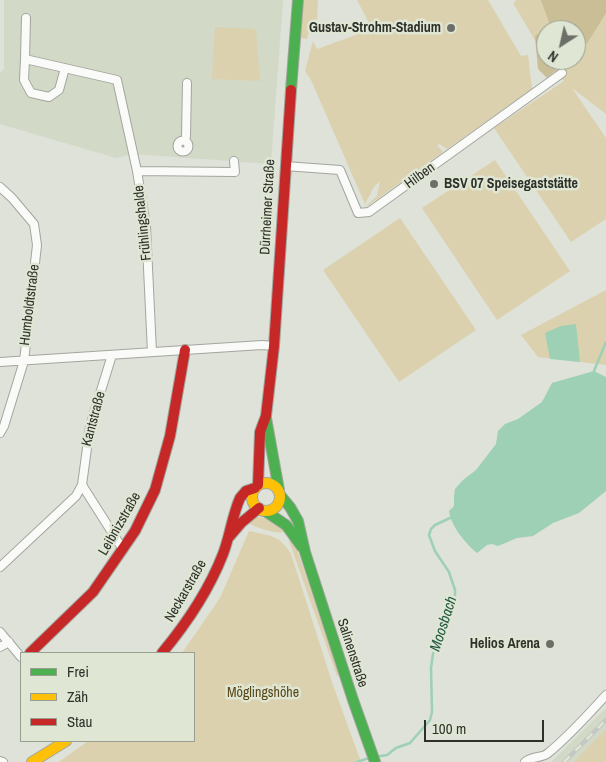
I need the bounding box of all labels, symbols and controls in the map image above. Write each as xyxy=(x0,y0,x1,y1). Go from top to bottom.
place label: Gustav-Strohm-Stadium xyxy=(309,20,441,36)
north arrow xyxy=(536,20,586,70)
marker: Gustav-Strohm-Stadium xyxy=(445,22,457,34)
text: N xyxy=(544,47,562,66)
street label: Dürrheimer Straße xyxy=(257,159,279,255)
street label: Hilben xyxy=(402,159,438,193)
place label: BSV 07 Speisegaststätte xyxy=(444,176,578,192)
marker: BSV 07 Speisegaststätte xyxy=(428,178,440,190)
street label: Frühlingshalde xyxy=(131,184,155,262)
street label: Humboldtstraße xyxy=(17,263,43,347)
street label: Kantstraße xyxy=(79,390,109,448)
street label: Leibnizstraße xyxy=(95,489,145,559)
street label: Neckarstraße xyxy=(162,557,210,625)
water label: Moosbach xyxy=(427,594,461,654)
street label: Salinenstraße xyxy=(333,616,371,690)
place label: Helios Arena xyxy=(470,636,540,652)
marker: Helios Arena xyxy=(544,638,556,650)
legend xyxy=(20,652,195,742)
text: Frei xyxy=(67,661,89,682)
park label: Möglingshöhe xyxy=(227,685,299,701)
text: Zäh xyxy=(67,686,88,707)
scale bar xyxy=(426,710,546,742)
text: Stau xyxy=(67,711,92,732)
text: 100 m xyxy=(432,718,466,739)

